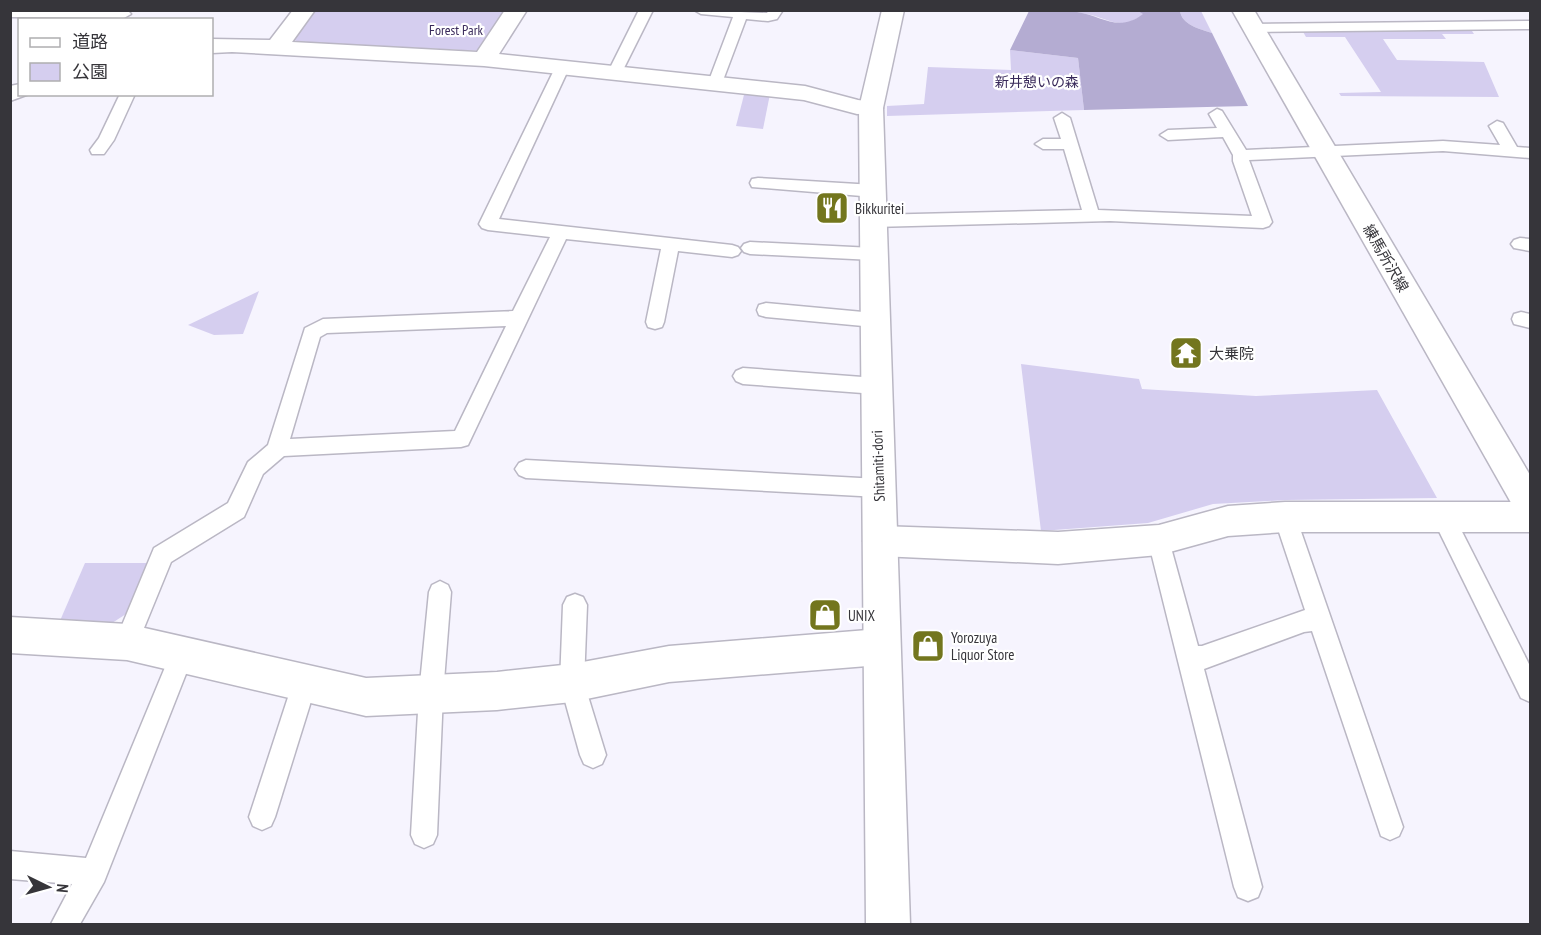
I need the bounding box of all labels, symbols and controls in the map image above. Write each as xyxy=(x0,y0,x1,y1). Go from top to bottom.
legend xyxy=(18,18,213,96)
park label: Forest Park xyxy=(429,21,483,39)
text: 道路 xyxy=(72,30,108,53)
text: 公園 xyxy=(72,60,108,83)
park label: 新井憩いの森 xyxy=(995,73,1079,91)
restaurant icon: Bikkuritei xyxy=(814,190,850,226)
place label: Bikkuritei xyxy=(855,199,904,218)
street label: 練馬所沢線 xyxy=(1359,221,1413,295)
temple icon: 大乗院 xyxy=(1168,335,1204,371)
place label: 大乗院 xyxy=(1209,344,1254,363)
street label: Shitamiti-dori xyxy=(867,430,889,502)
shop icon: UNIX xyxy=(807,597,843,633)
place label: UNIX xyxy=(848,606,875,625)
shop icon: Yorozuya Liquor Store xyxy=(910,628,946,664)
place label: Yorozuya Liquor Store xyxy=(951,628,1014,664)
north arrow xyxy=(18,857,78,917)
text: N xyxy=(53,883,73,893)

